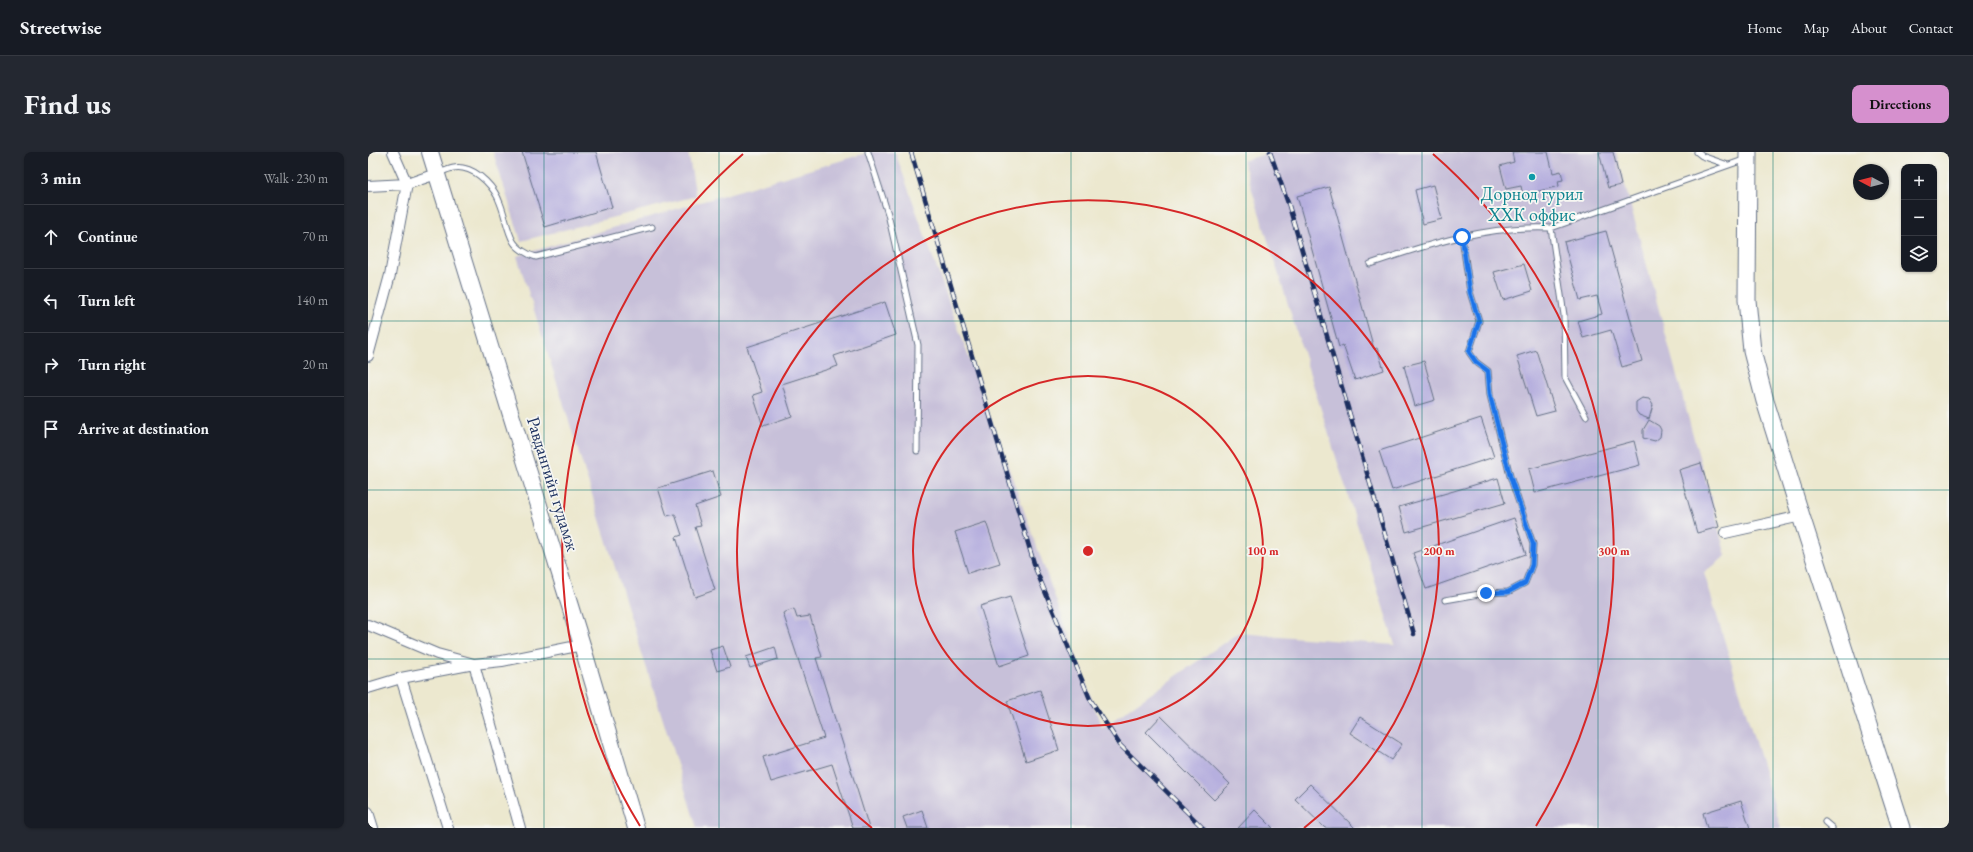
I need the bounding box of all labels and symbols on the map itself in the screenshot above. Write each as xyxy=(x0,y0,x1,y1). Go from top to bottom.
north arrow xyxy=(1853,164,1889,200)
marker: Дорнод гурил ХХК оффис xyxy=(1527,172,1537,182)
place label: Дорнод гурил ХХК оффис xyxy=(1481,182,1583,226)
route start xyxy=(1453,228,1471,246)
street label: Равдангийн гудамж xyxy=(522,414,585,554)
text: 100 m xyxy=(1247,543,1279,559)
text: 200 m xyxy=(1423,543,1455,559)
text: 300 m xyxy=(1598,543,1630,559)
centre of rings xyxy=(1081,544,1095,558)
route end xyxy=(1477,584,1495,602)

